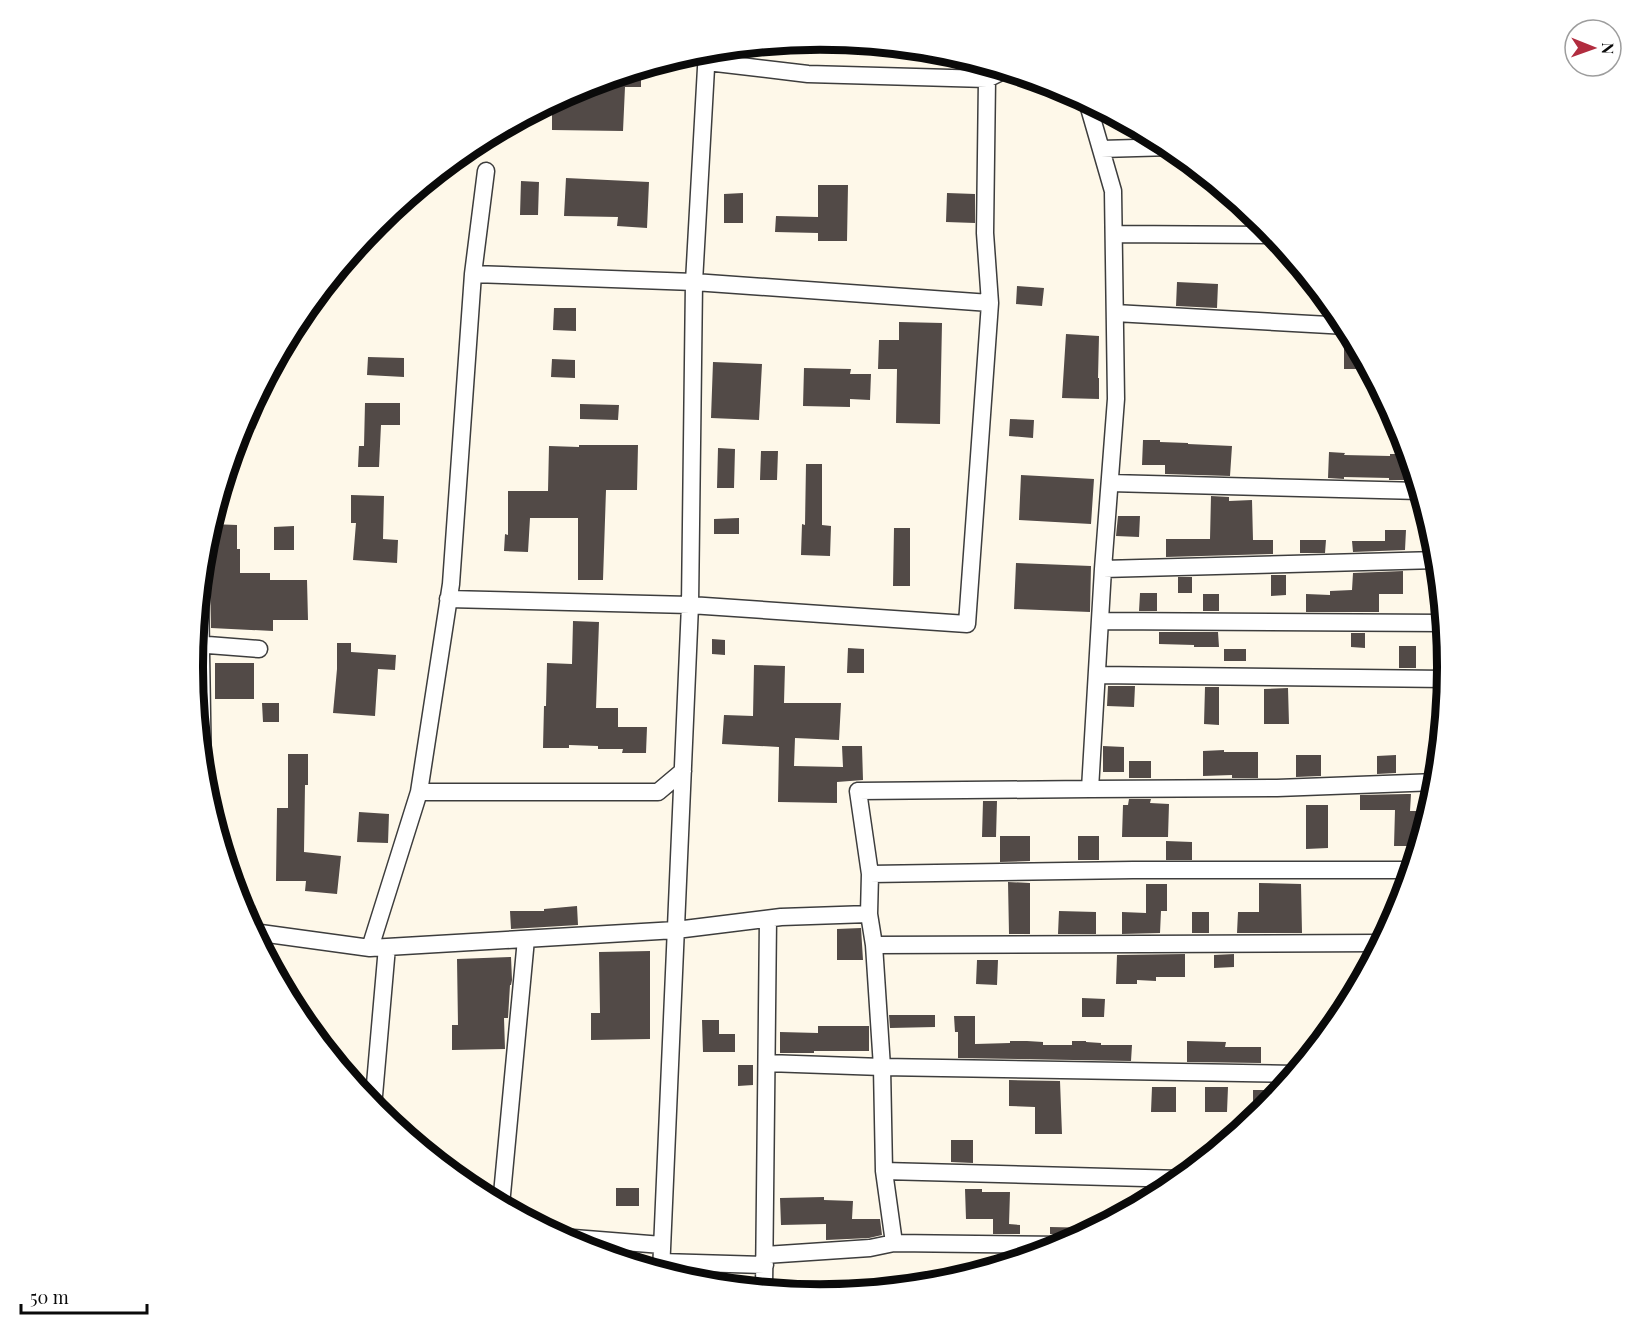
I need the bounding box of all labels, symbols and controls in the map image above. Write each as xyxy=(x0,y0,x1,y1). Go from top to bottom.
north arrow xyxy=(1563,18,1623,78)
text: N xyxy=(1598,42,1619,55)
scale bar xyxy=(21,1277,147,1315)
text: 50 m xyxy=(30,1285,69,1309)

